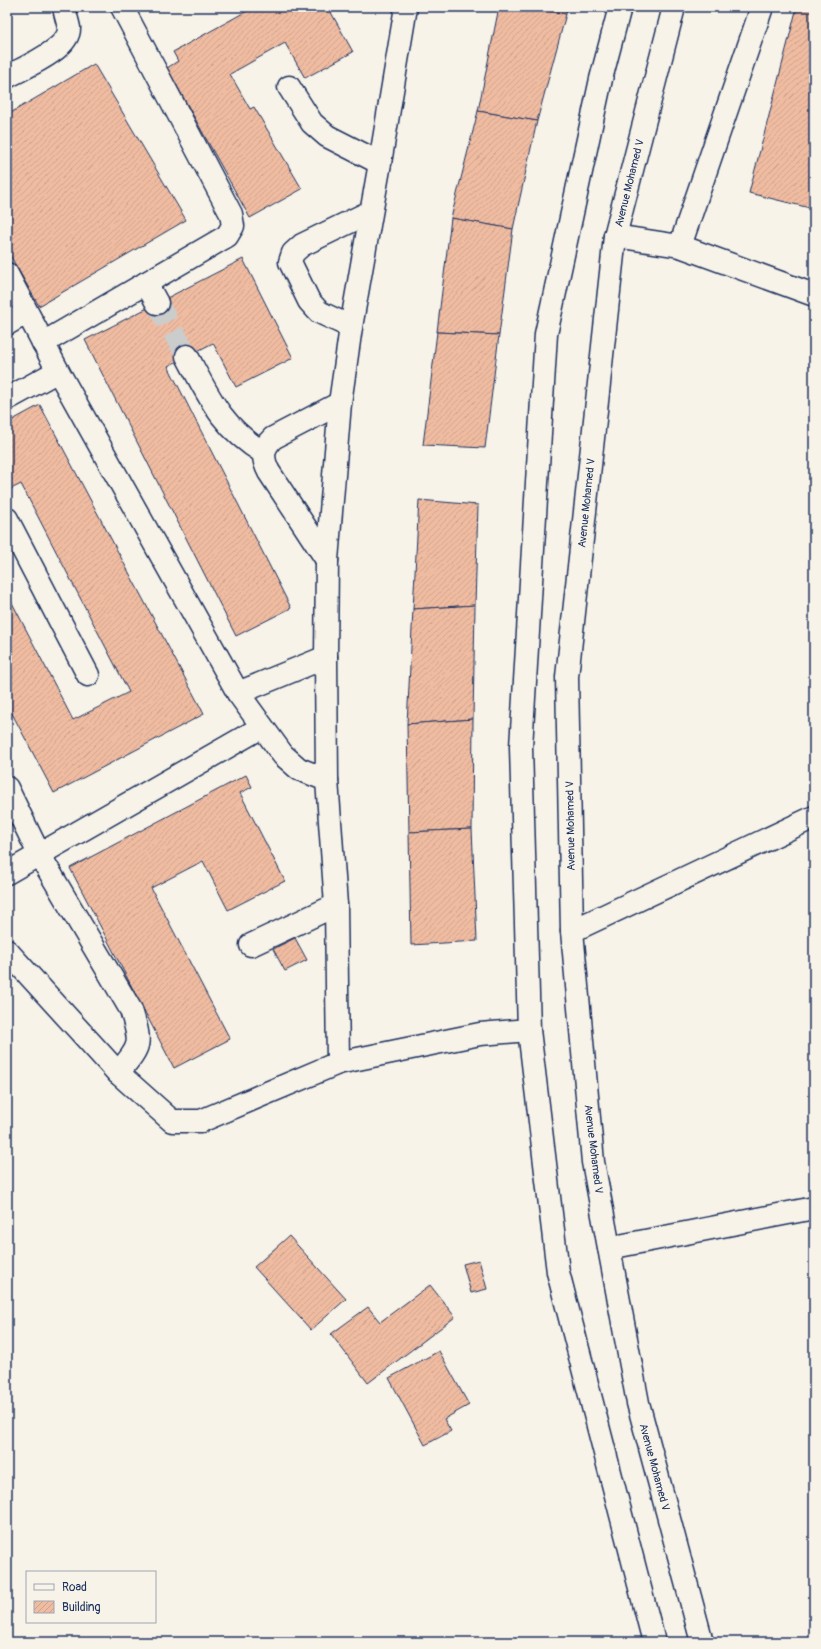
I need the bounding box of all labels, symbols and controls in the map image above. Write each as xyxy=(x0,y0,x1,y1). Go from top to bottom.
street label: Avenue Mohamed V xyxy=(612,138,647,228)
street label: Avenue Mohamed V xyxy=(575,458,598,548)
street label: Avenue Mohamed V xyxy=(563,781,578,871)
street label: Avenue Mohamed V xyxy=(582,1104,605,1194)
street label: Avenue Mohamed V xyxy=(637,1422,672,1512)
legend xyxy=(26,1571,156,1623)
text: Road xyxy=(62,1580,87,1595)
text: Building xyxy=(62,1600,101,1615)

